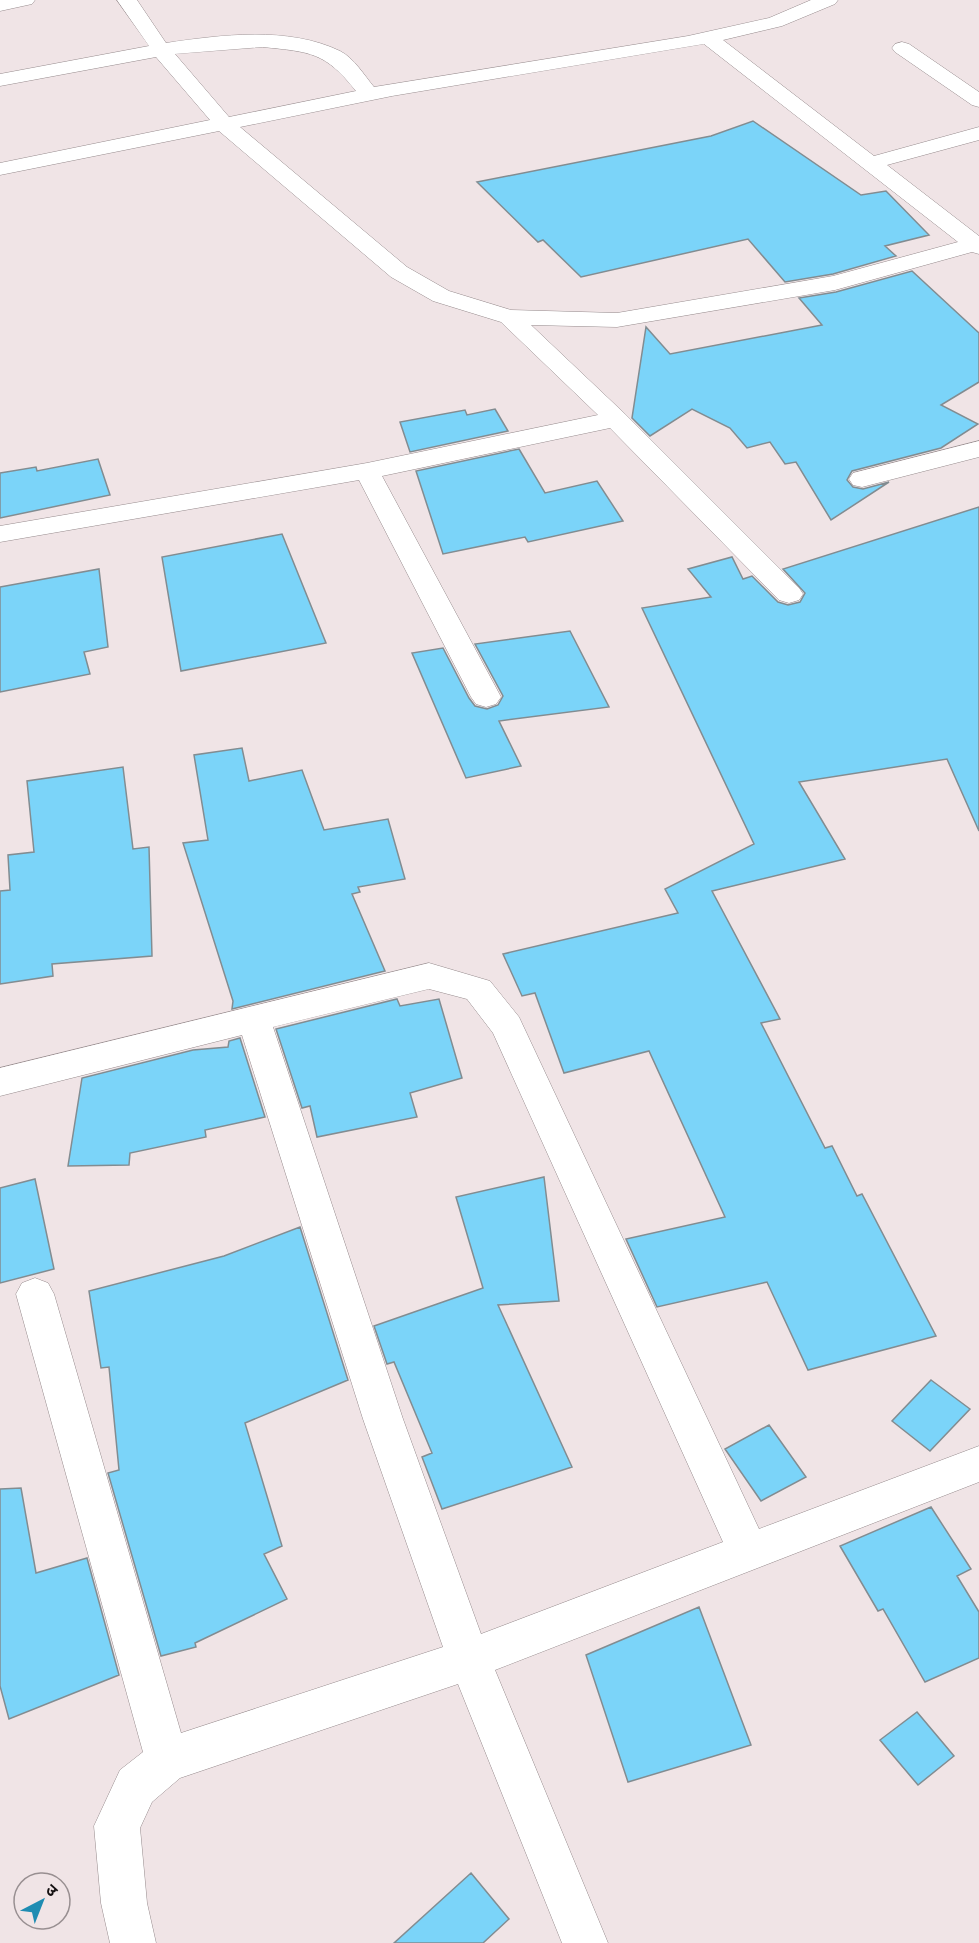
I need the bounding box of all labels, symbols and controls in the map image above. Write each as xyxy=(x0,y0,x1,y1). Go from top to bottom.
north arrow xyxy=(12,1871,72,1931)
text: उ xyxy=(42,1879,63,1901)

